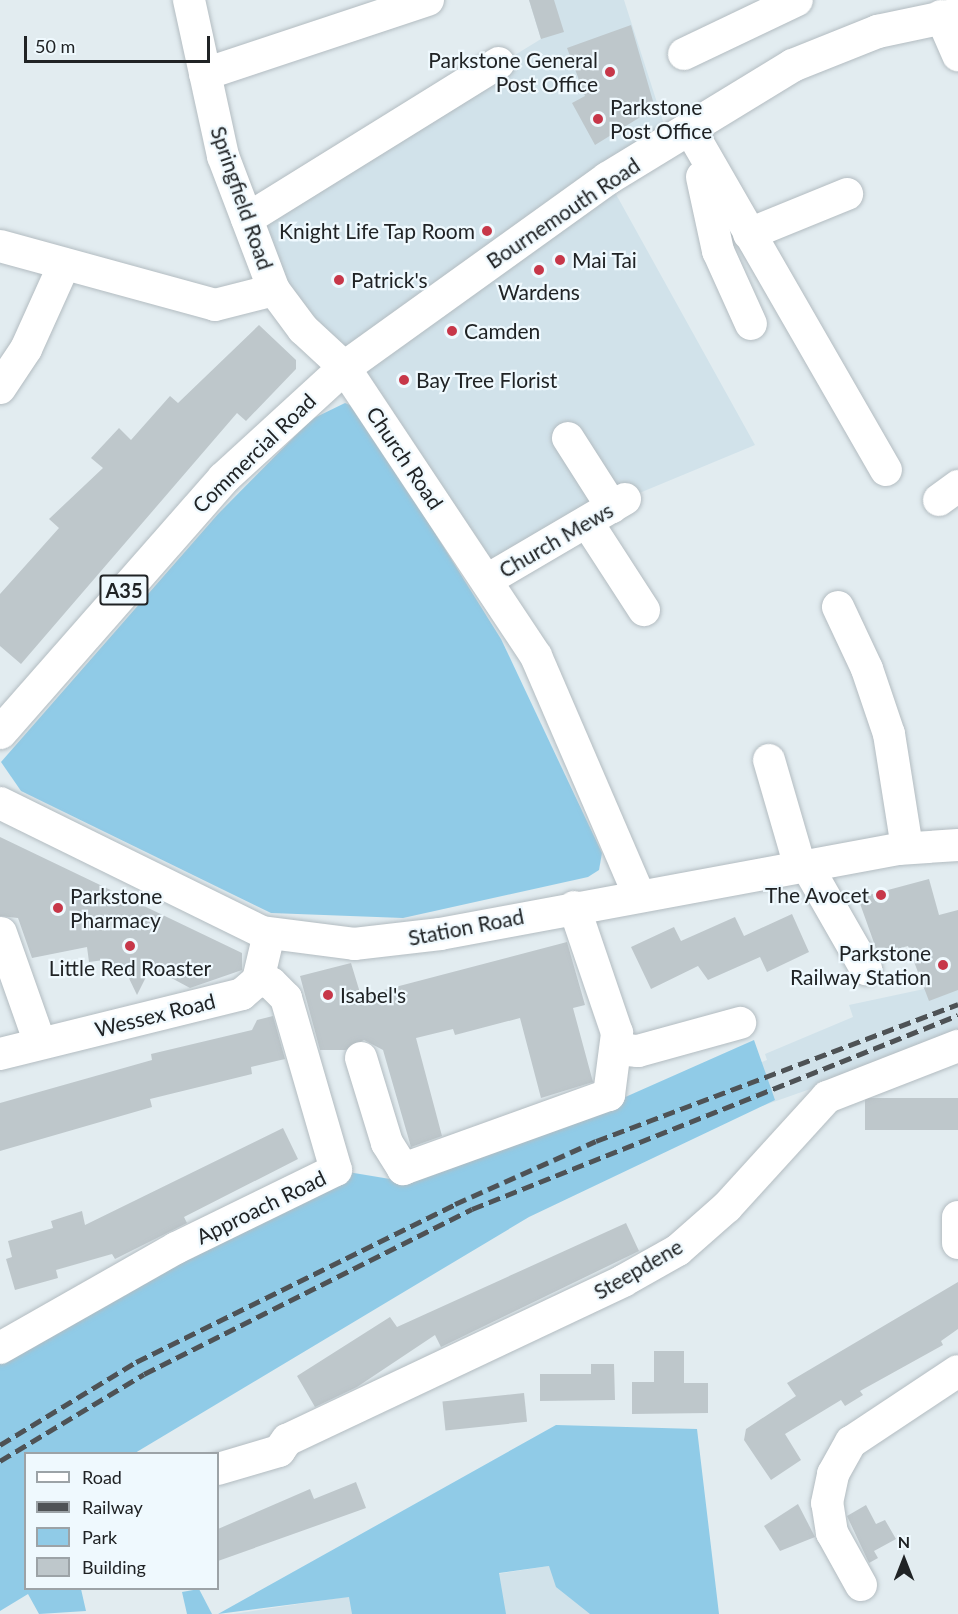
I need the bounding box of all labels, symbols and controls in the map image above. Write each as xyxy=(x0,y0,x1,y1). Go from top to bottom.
scale bar xyxy=(27,24,213,62)
text: 50 m xyxy=(35,35,75,57)
place label: Parkstone General Post Office xyxy=(428,47,598,97)
marker: Parkstone General Post Office xyxy=(603,65,617,79)
place label: Parkstone Post Office xyxy=(610,94,712,144)
marker: Parkstone Post Office xyxy=(591,112,605,126)
street label: Springfield Road xyxy=(206,123,278,273)
street label: Bournemouth Road xyxy=(482,152,644,274)
place label: Knight Life Tap Room xyxy=(278,218,475,244)
marker: Knight Life Tap Room xyxy=(480,224,494,238)
place label: Mai Tai xyxy=(572,247,638,273)
marker: Mai Tai xyxy=(553,253,567,267)
marker: Wardens xyxy=(532,263,546,277)
place label: Patrick's xyxy=(351,267,428,293)
marker: Patrick's xyxy=(332,273,346,287)
place label: Wardens xyxy=(498,279,580,305)
place label: Camden xyxy=(464,318,540,344)
marker: Camden xyxy=(445,324,459,338)
place label: Bay Tree Florist xyxy=(416,367,559,393)
marker: Bay Tree Florist xyxy=(397,373,411,387)
street label: Commercial Road xyxy=(187,388,321,518)
street label: Church Road xyxy=(361,402,449,514)
street label: Church Mews xyxy=(495,497,617,583)
road number: A35 xyxy=(98,573,150,607)
place label: The Avocet xyxy=(764,882,869,908)
place label: Parkstone Pharmacy xyxy=(70,883,162,933)
marker: The Avocet xyxy=(874,888,888,902)
marker: Parkstone Pharmacy xyxy=(51,901,65,915)
street label: Station Road xyxy=(406,903,526,951)
marker: Little Red Roaster xyxy=(123,939,137,953)
place label: Parkstone Railway Station xyxy=(790,940,931,990)
place label: Little Red Roaster xyxy=(49,955,211,981)
marker: Parkstone Railway Station xyxy=(936,958,950,972)
place label: Isabel's xyxy=(340,982,406,1008)
street label: Wessex Road xyxy=(92,988,218,1042)
marker: Isabel's xyxy=(321,988,335,1002)
street label: Approach Road xyxy=(192,1165,330,1249)
street label: Steepdene xyxy=(589,1234,687,1304)
legend xyxy=(24,1452,219,1590)
text: Road xyxy=(82,1466,122,1488)
text: Railway xyxy=(82,1496,143,1518)
text: Park xyxy=(82,1526,117,1548)
north arrow xyxy=(874,1530,934,1590)
text: N xyxy=(898,1532,910,1551)
text: Building xyxy=(82,1556,146,1578)

